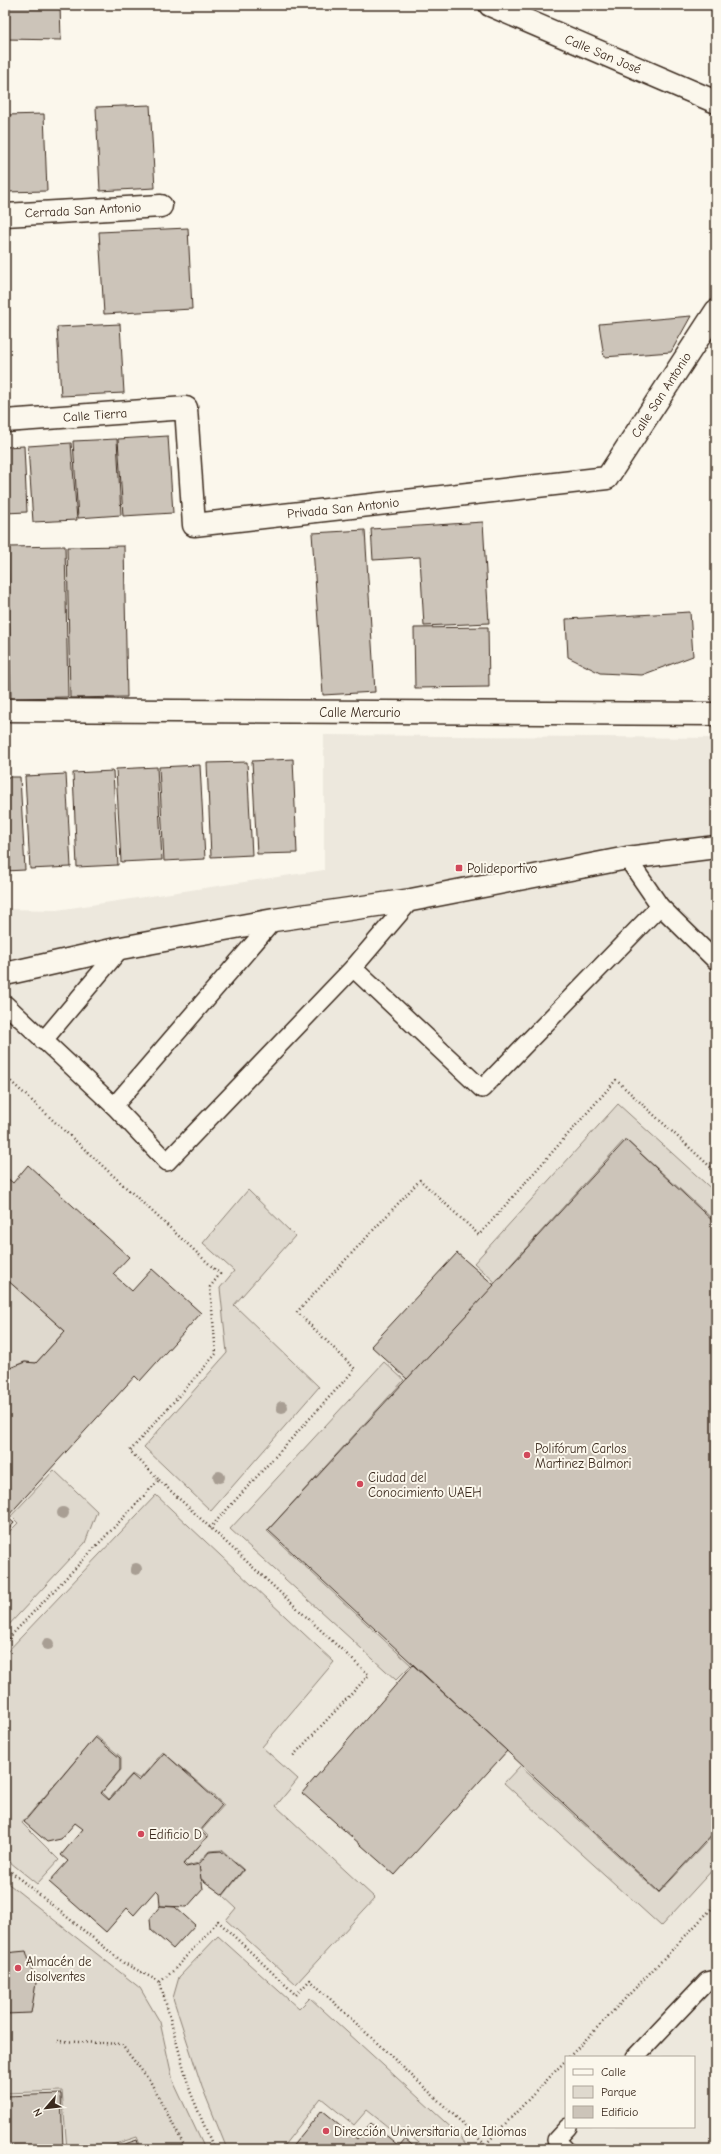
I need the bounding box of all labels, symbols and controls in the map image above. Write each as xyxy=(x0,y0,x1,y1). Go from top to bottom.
street label: Calle San José xyxy=(563,31,644,77)
street label: Cerrada San Antonio xyxy=(24,199,142,221)
street label: Calle San Antonio xyxy=(628,349,694,440)
street label: Calle Tierra xyxy=(62,405,128,425)
street label: Privada San Antonio xyxy=(286,495,400,521)
street label: Calle Mercurio xyxy=(319,705,401,720)
place label: Polideportivo xyxy=(467,861,538,876)
marker: Polideportivo xyxy=(454,863,464,873)
place label: Polifórum Carlos Martinez Balmori xyxy=(535,1441,631,1471)
marker: Polifórum Carlos Martinez Balmori xyxy=(522,1450,532,1460)
place label: Ciudad del Conocimiento UAEH xyxy=(368,1470,482,1500)
marker: Ciudad del Conocimiento UAEH xyxy=(355,1479,365,1489)
place label: Edificio D xyxy=(149,1827,202,1842)
marker: Edificio D xyxy=(136,1829,146,1839)
place label: Almacén de disolventes xyxy=(26,1954,92,1984)
marker: Almacén de disolventes xyxy=(13,1963,23,1973)
legend xyxy=(565,2056,695,2128)
text: Calle xyxy=(601,2065,626,2079)
text: Parque xyxy=(601,2085,636,2099)
north arrow xyxy=(26,2088,66,2128)
text: Edificio xyxy=(601,2105,638,2119)
text: N xyxy=(30,2106,45,2119)
place label: Dirección Universitaria de Idiomas xyxy=(334,2124,526,2139)
marker: Dirección Universitaria de Idiomas xyxy=(321,2126,331,2136)

